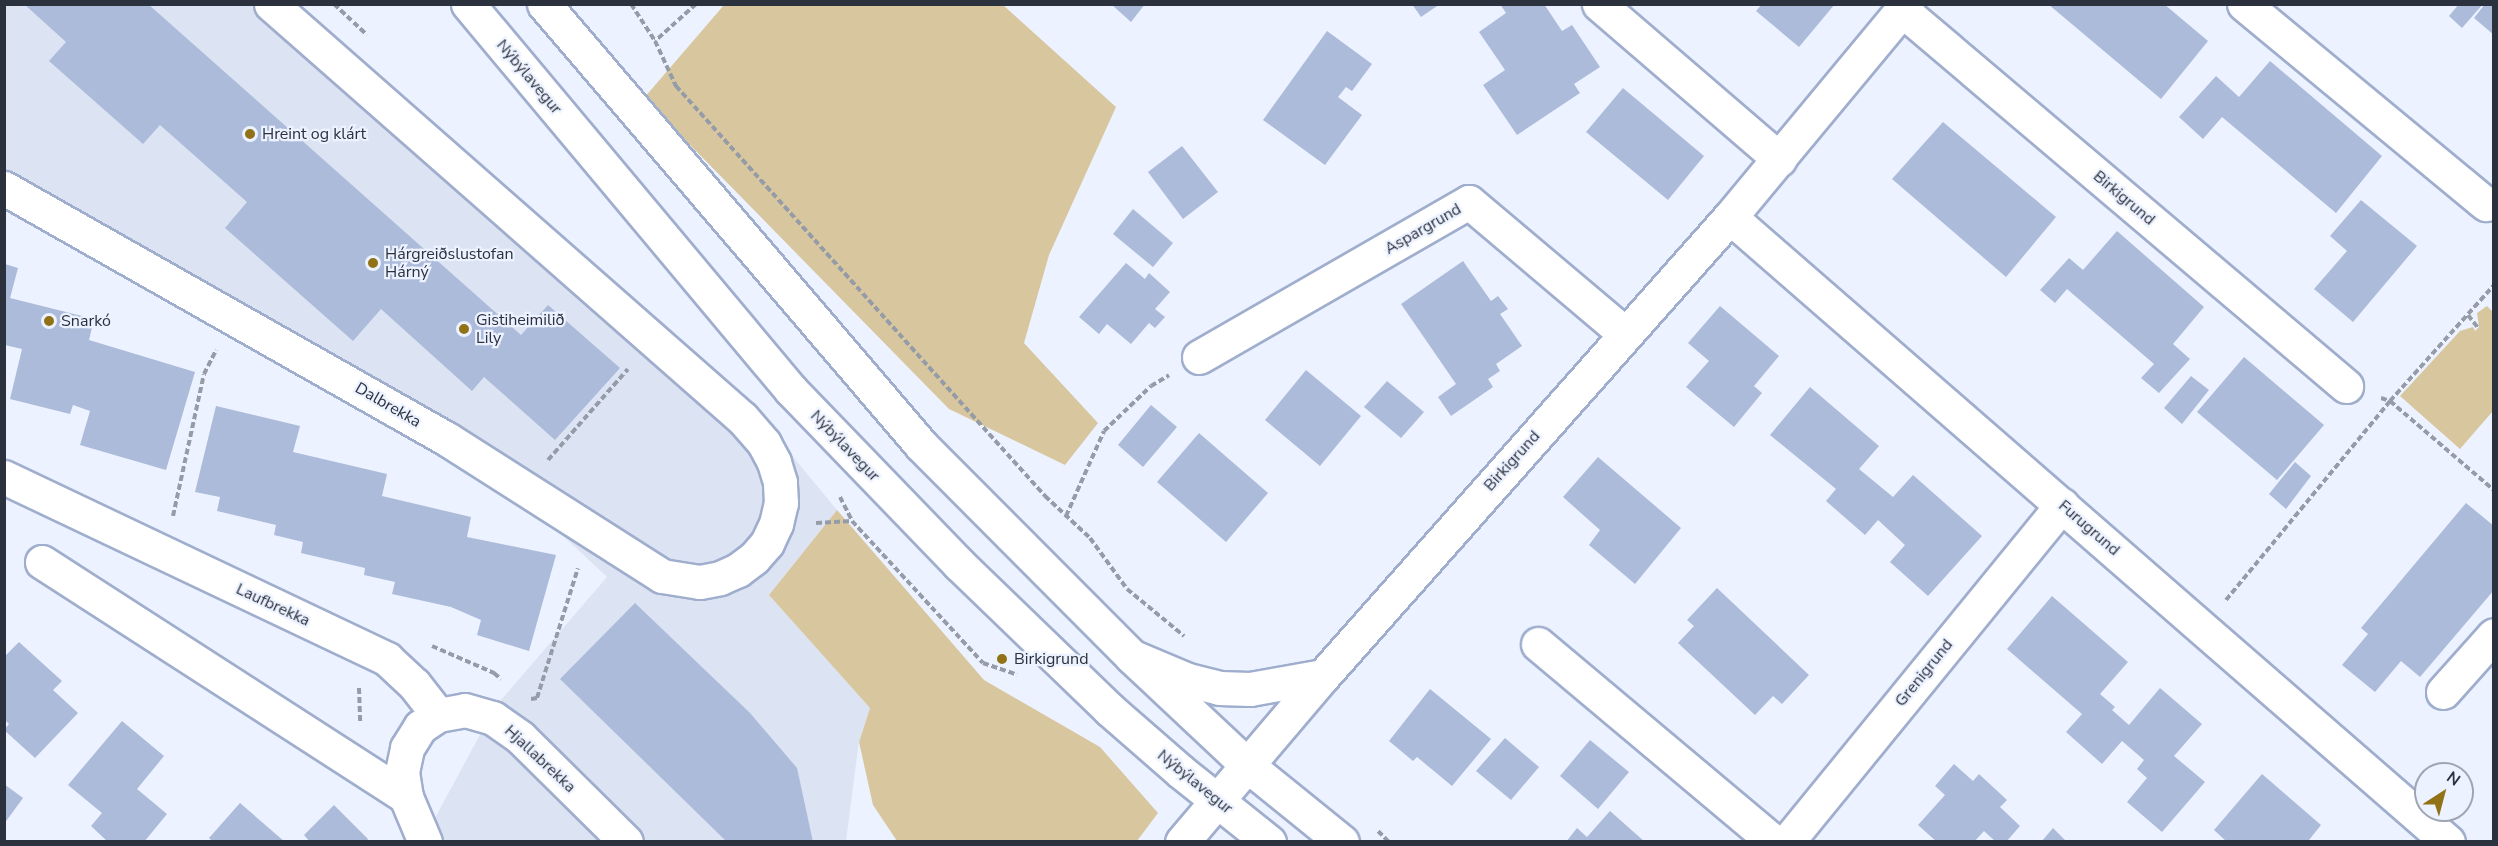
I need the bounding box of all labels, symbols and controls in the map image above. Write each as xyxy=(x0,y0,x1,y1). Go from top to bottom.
street label: Nýbýlavegur xyxy=(492,36,566,118)
place label: Hreint og klárt xyxy=(262,124,366,144)
marker: Hreint og klárt xyxy=(243,127,257,141)
street label: Birkigrund xyxy=(2089,167,2159,229)
street label: Aspargrund xyxy=(1381,199,1465,259)
place label: Hárgreiðslustofan Hárný xyxy=(385,244,514,282)
marker: Hárgreiðslustofan Hárný xyxy=(366,256,380,270)
place label: Gistiheimilið Lily xyxy=(476,310,564,348)
place label: Snarkó xyxy=(61,311,111,331)
marker: Snarkó xyxy=(42,314,56,328)
marker: Gistiheimilið Lily xyxy=(457,322,471,336)
street label: Dalbrekka xyxy=(352,378,424,432)
street label: Nýbýlavegur xyxy=(806,406,884,486)
street label: Birkigrund xyxy=(1480,427,1544,495)
street label: Furugrund xyxy=(2054,496,2124,560)
street label: Laufbrekka xyxy=(233,580,313,630)
street label: Grenigrund xyxy=(1891,635,1957,711)
place label: Birkigrund xyxy=(1014,649,1088,669)
marker: Birkigrund xyxy=(995,652,1009,666)
street label: Hjallabrekka xyxy=(500,721,580,797)
street label: Nýbýlavegur xyxy=(1153,746,1237,818)
north arrow xyxy=(2414,762,2474,822)
text: N xyxy=(2442,767,2465,791)

